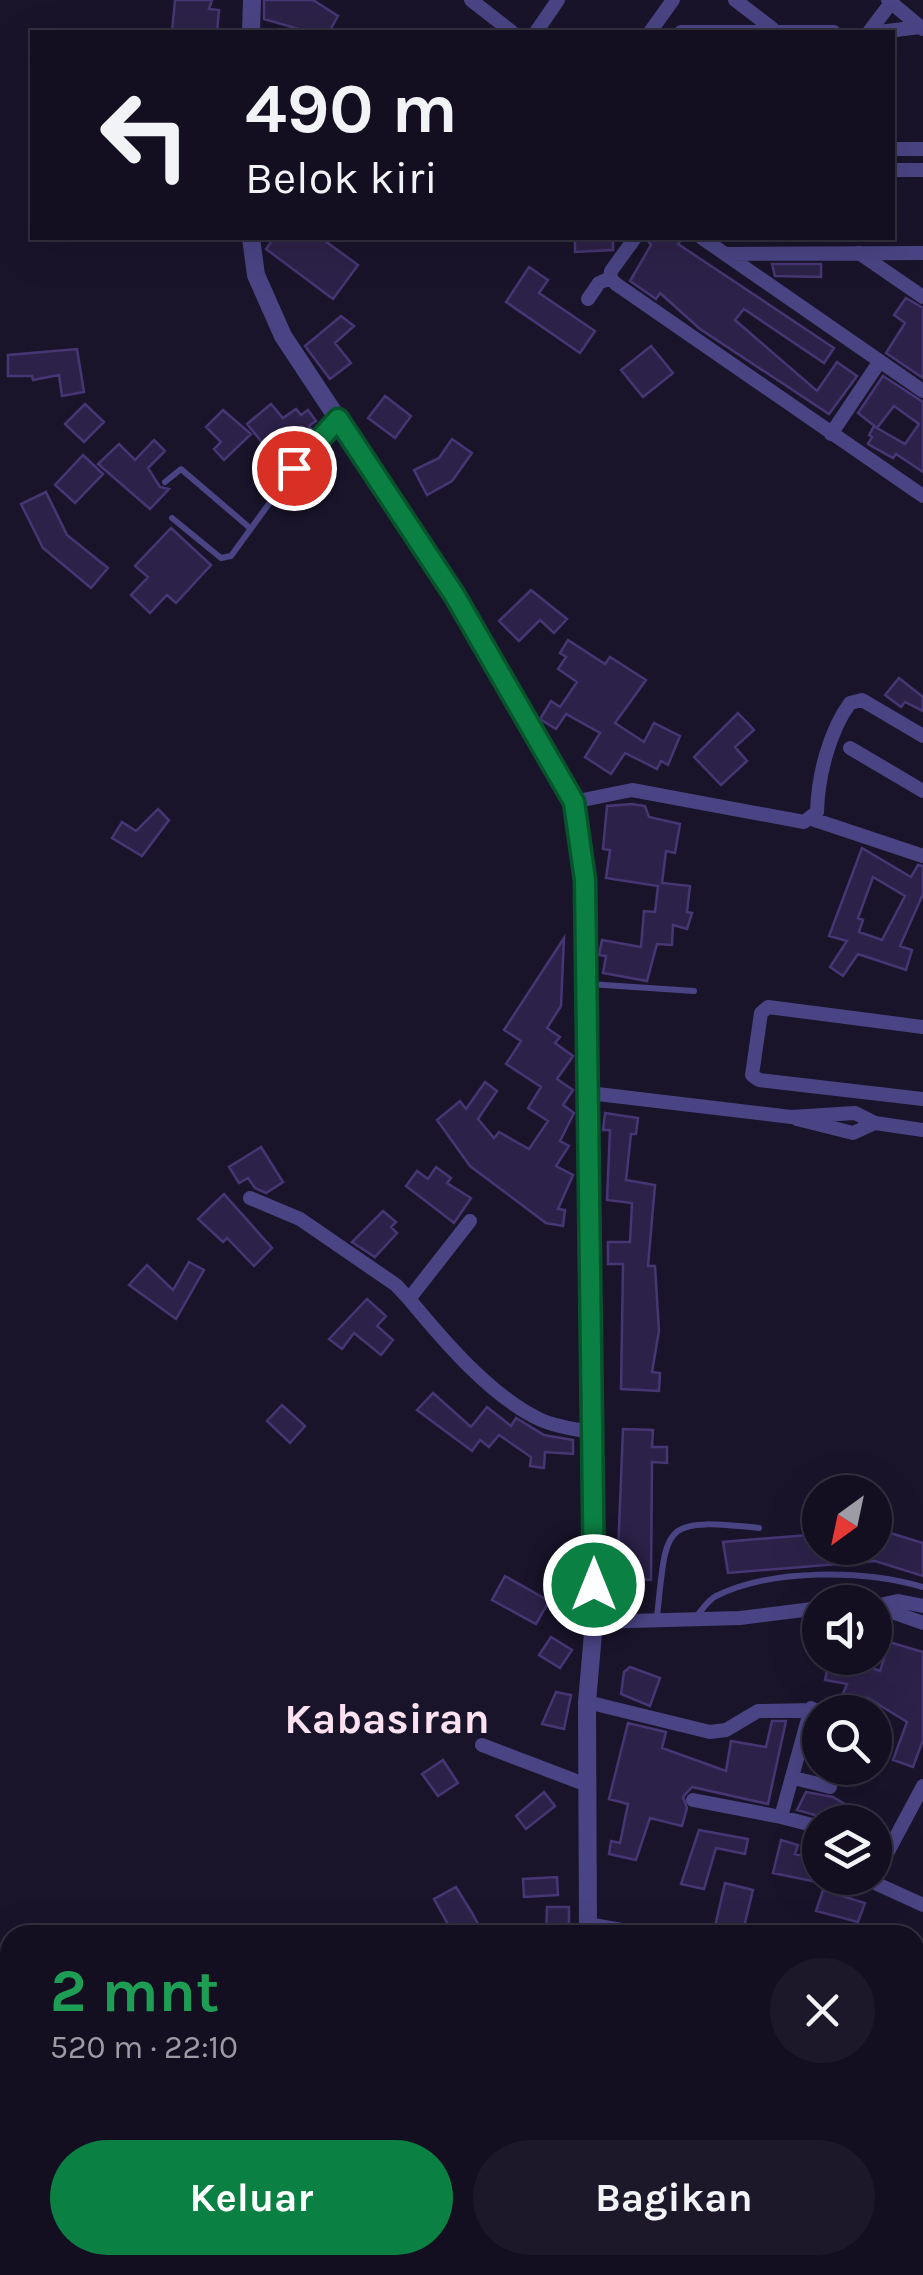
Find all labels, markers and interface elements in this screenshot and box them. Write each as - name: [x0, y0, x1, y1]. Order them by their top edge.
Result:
- text: 490 m: [245, 68, 458, 150]
- icon: left: [80, 70, 210, 200]
- text: Belok kiri: [245, 152, 438, 204]
- pin: [252, 426, 337, 511]
- icon: arrive: [267, 441, 322, 496]
- north arrow: [802, 1475, 892, 1565]
- map controls: [802, 1475, 892, 1895]
- position arrow: [542, 1533, 646, 1637]
- button: sound: [802, 1585, 892, 1675]
- district label: Kabasiran: [284, 1694, 490, 1744]
- button: search: [802, 1695, 892, 1785]
- button: layers: [802, 1805, 892, 1895]
- text: 2 mnt: [50, 1956, 219, 2026]
- button: close: [770, 1958, 875, 2063]
- text: 520 m · 22:10: [50, 2029, 238, 2066]
- button: Keluar: [50, 2140, 453, 2255]
- button: Bagikan: [473, 2140, 875, 2255]

